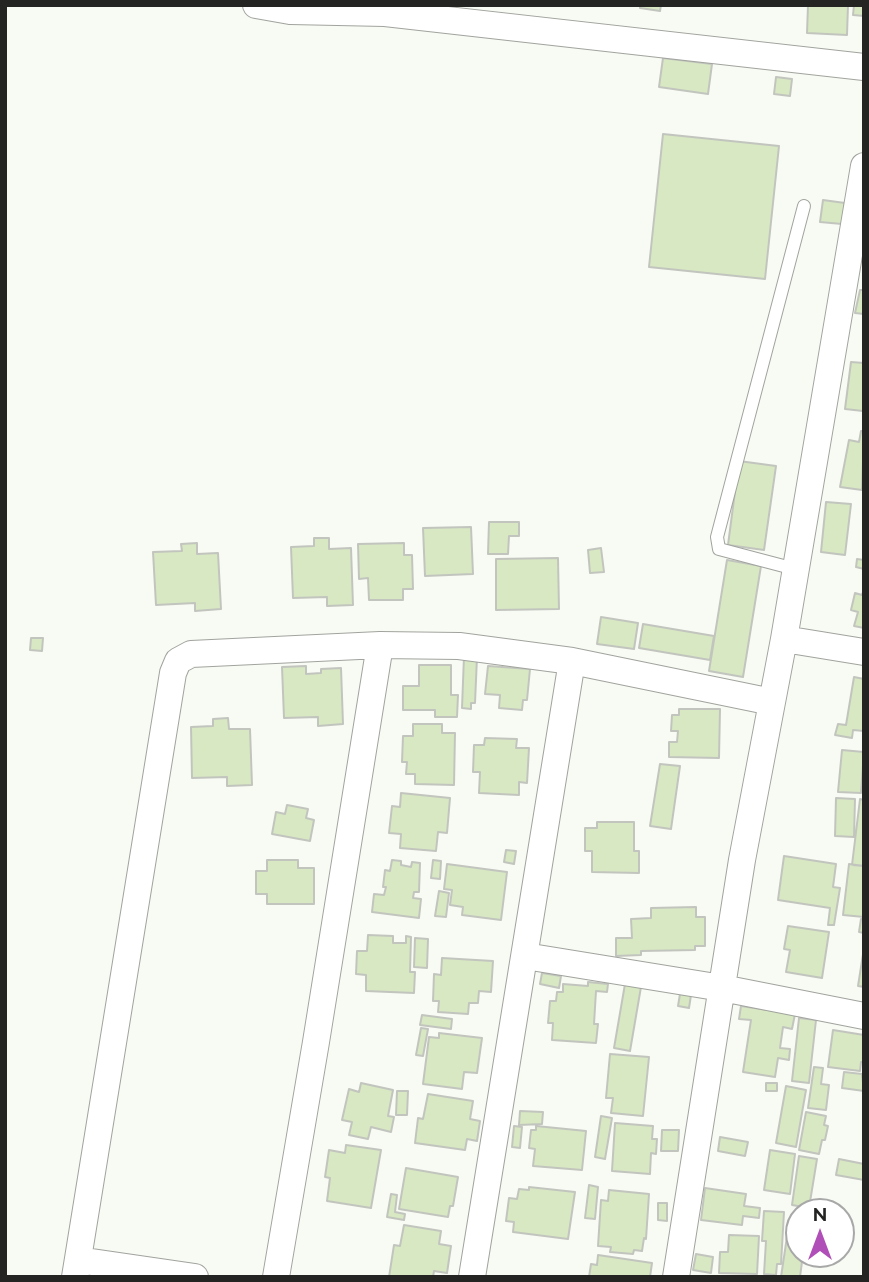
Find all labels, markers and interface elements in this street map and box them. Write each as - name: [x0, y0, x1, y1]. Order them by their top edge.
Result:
- north arrow: [785, 1198, 855, 1268]
- text: N: [813, 1203, 827, 1225]

